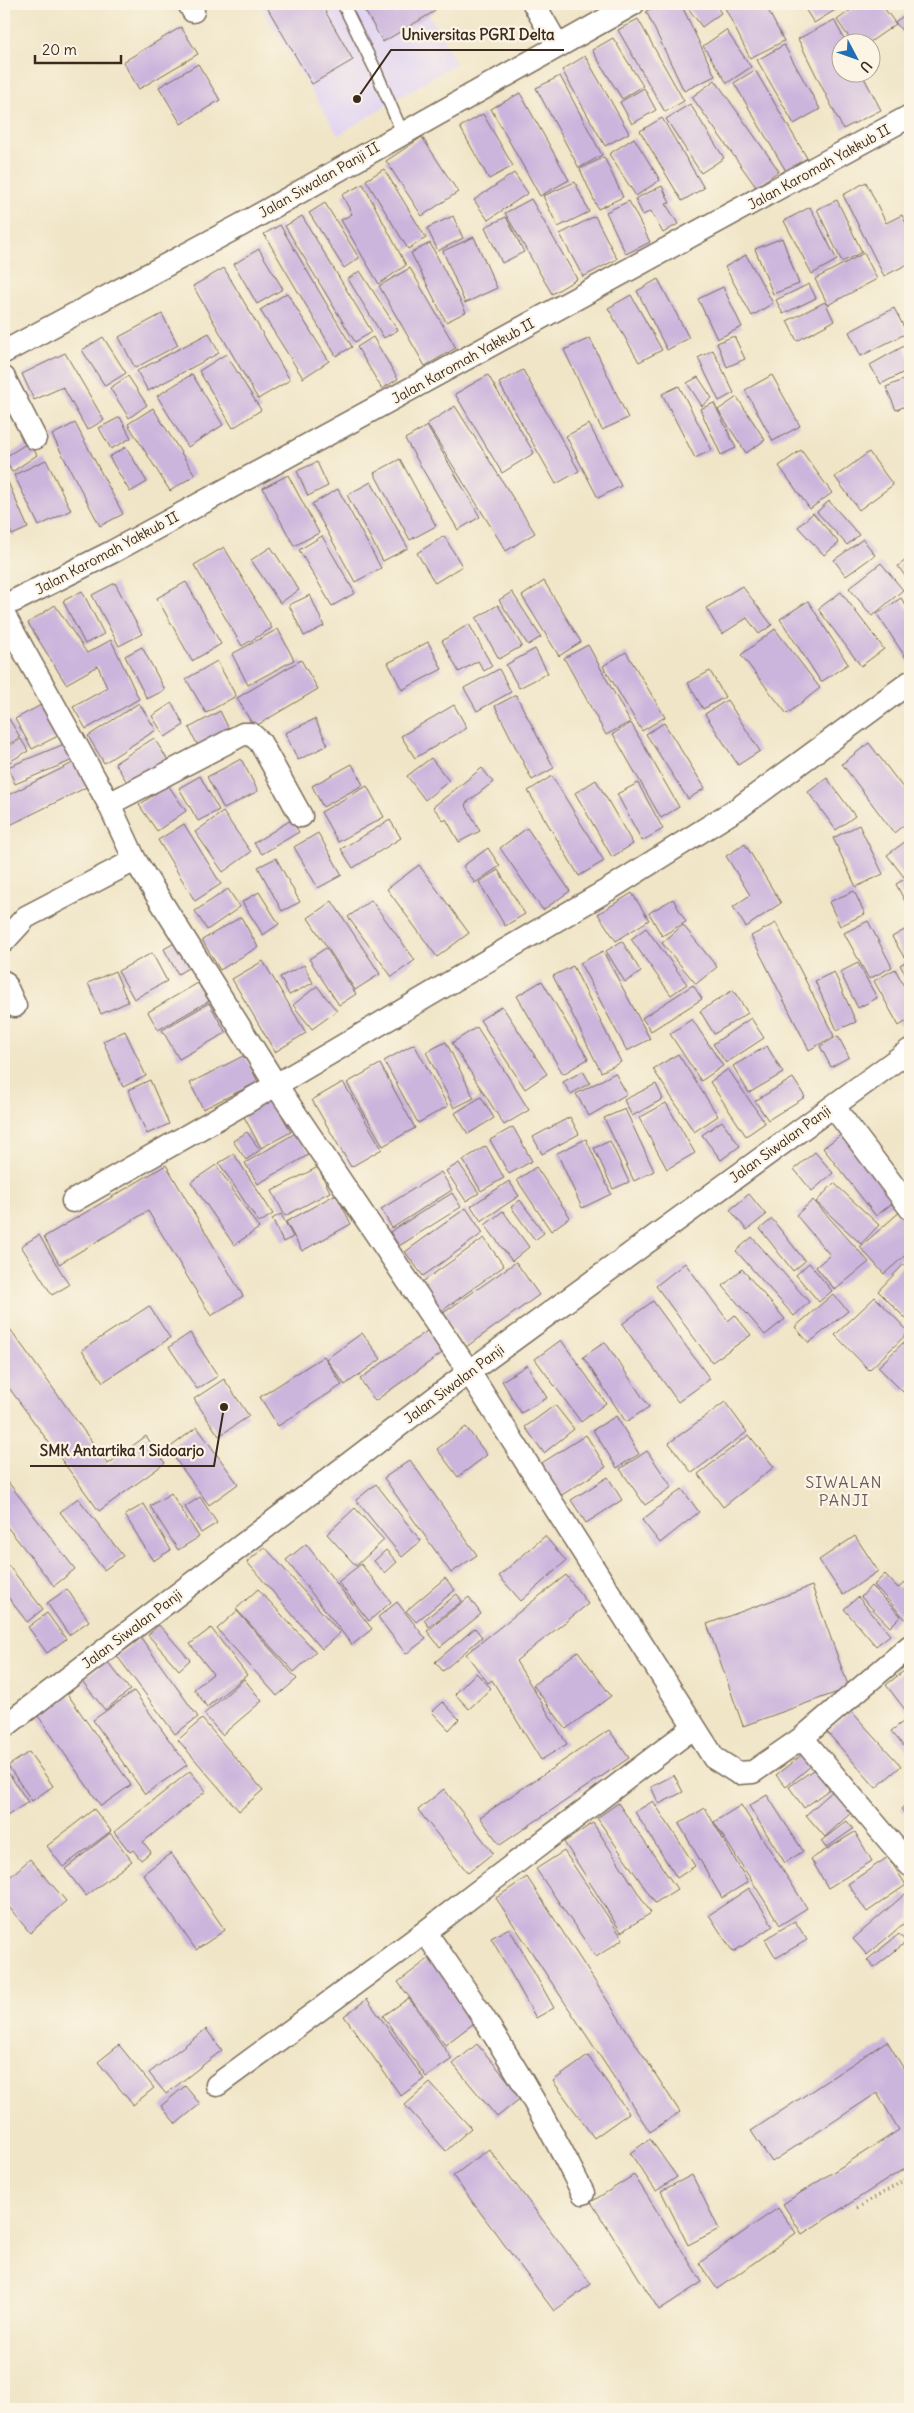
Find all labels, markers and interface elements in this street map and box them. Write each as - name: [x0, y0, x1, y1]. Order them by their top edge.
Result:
- callout: Universitas PGRI Delta: [391, 20, 564, 50]
- text: Universitas PGRI Delta: [401, 25, 555, 44]
- scale bar: [35, 32, 121, 64]
- north arrow: [832, 32, 882, 82]
- text: 20 m: [42, 40, 77, 59]
- text: U: [856, 57, 876, 76]
- street label: Jalan Karomah Yakkub II: [745, 120, 893, 214]
- street label: Jalan Siwalan Panji II: [256, 138, 382, 222]
- street label: Jalan Karomah Yakkub II: [389, 314, 537, 408]
- street label: Jalan Karomah Yakkub II: [32, 508, 182, 598]
- street label: Jalan Siwalan Panji: [726, 1101, 834, 1187]
- street label: Jalan Siwalan Panji: [400, 1341, 508, 1427]
- callout: SMK Antartika 1 Sidoarjo: [30, 1436, 214, 1466]
- text: SMK Antartika 1 Sidoarjo: [40, 1441, 205, 1460]
- district label: SIWALAN PANJI: [805, 1472, 883, 1510]
- street label: Jalan Siwalan Panji: [78, 1586, 186, 1672]

